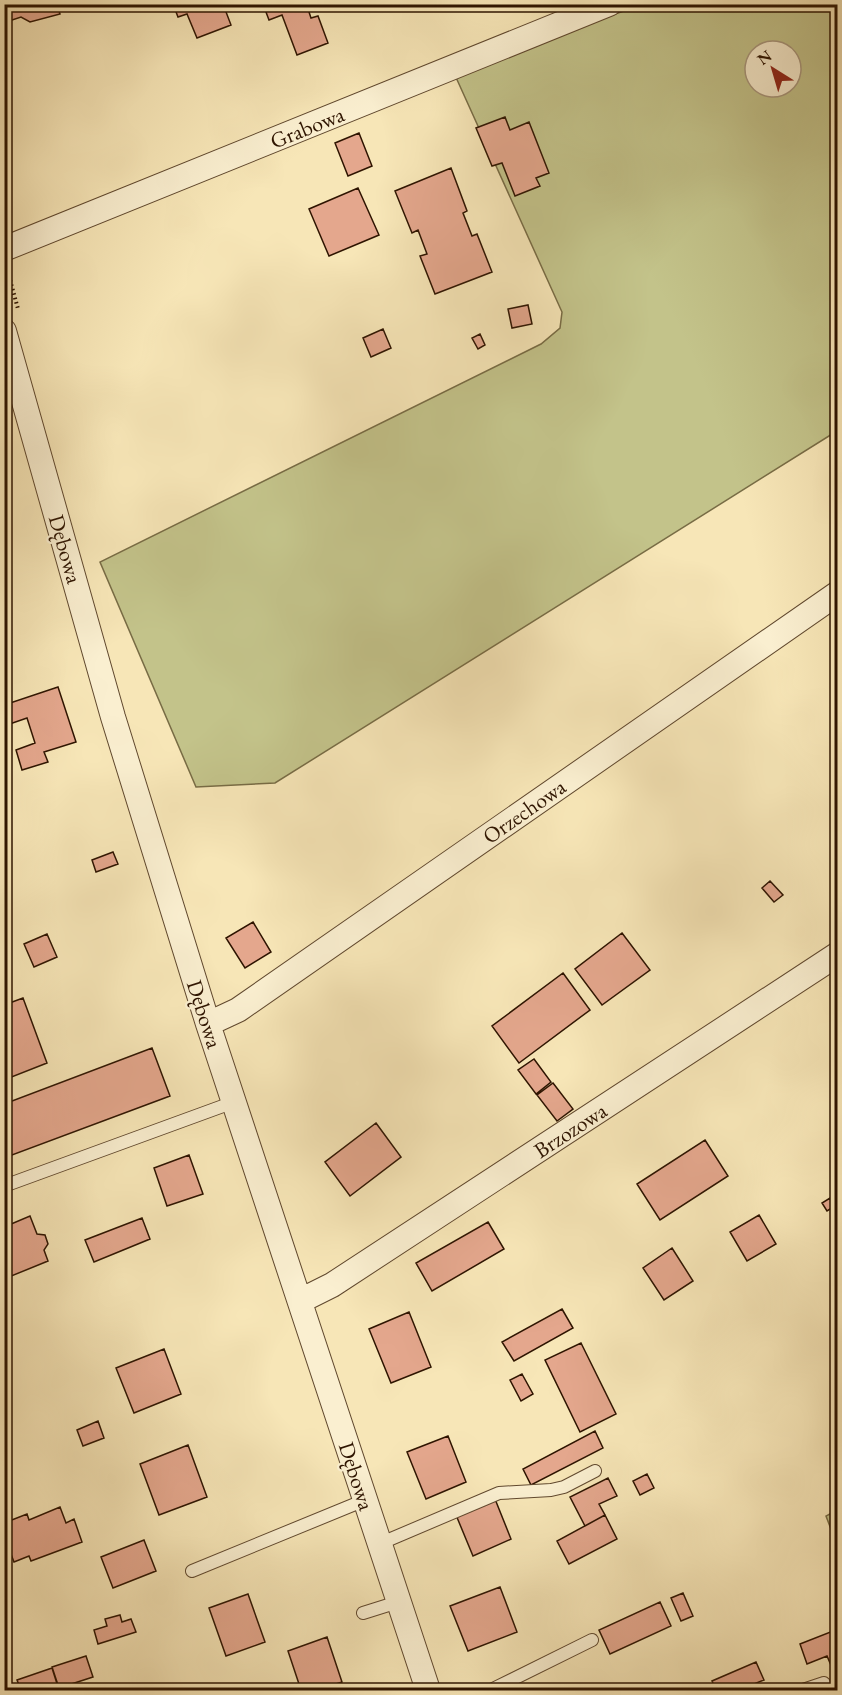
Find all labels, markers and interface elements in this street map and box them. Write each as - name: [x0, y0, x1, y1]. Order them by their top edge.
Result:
- north arrow: [743, 39, 803, 99]
- text: N: [753, 45, 776, 70]
- street label: Grabowa: [266, 99, 349, 155]
- street label: Dębowa: [42, 511, 89, 587]
- street label: Orzechowa: [477, 772, 572, 851]
- street label: Dębowa: [180, 976, 229, 1052]
- street label: Brzozowa: [528, 1096, 613, 1165]
- street label: Dębowa: [332, 1438, 381, 1514]

